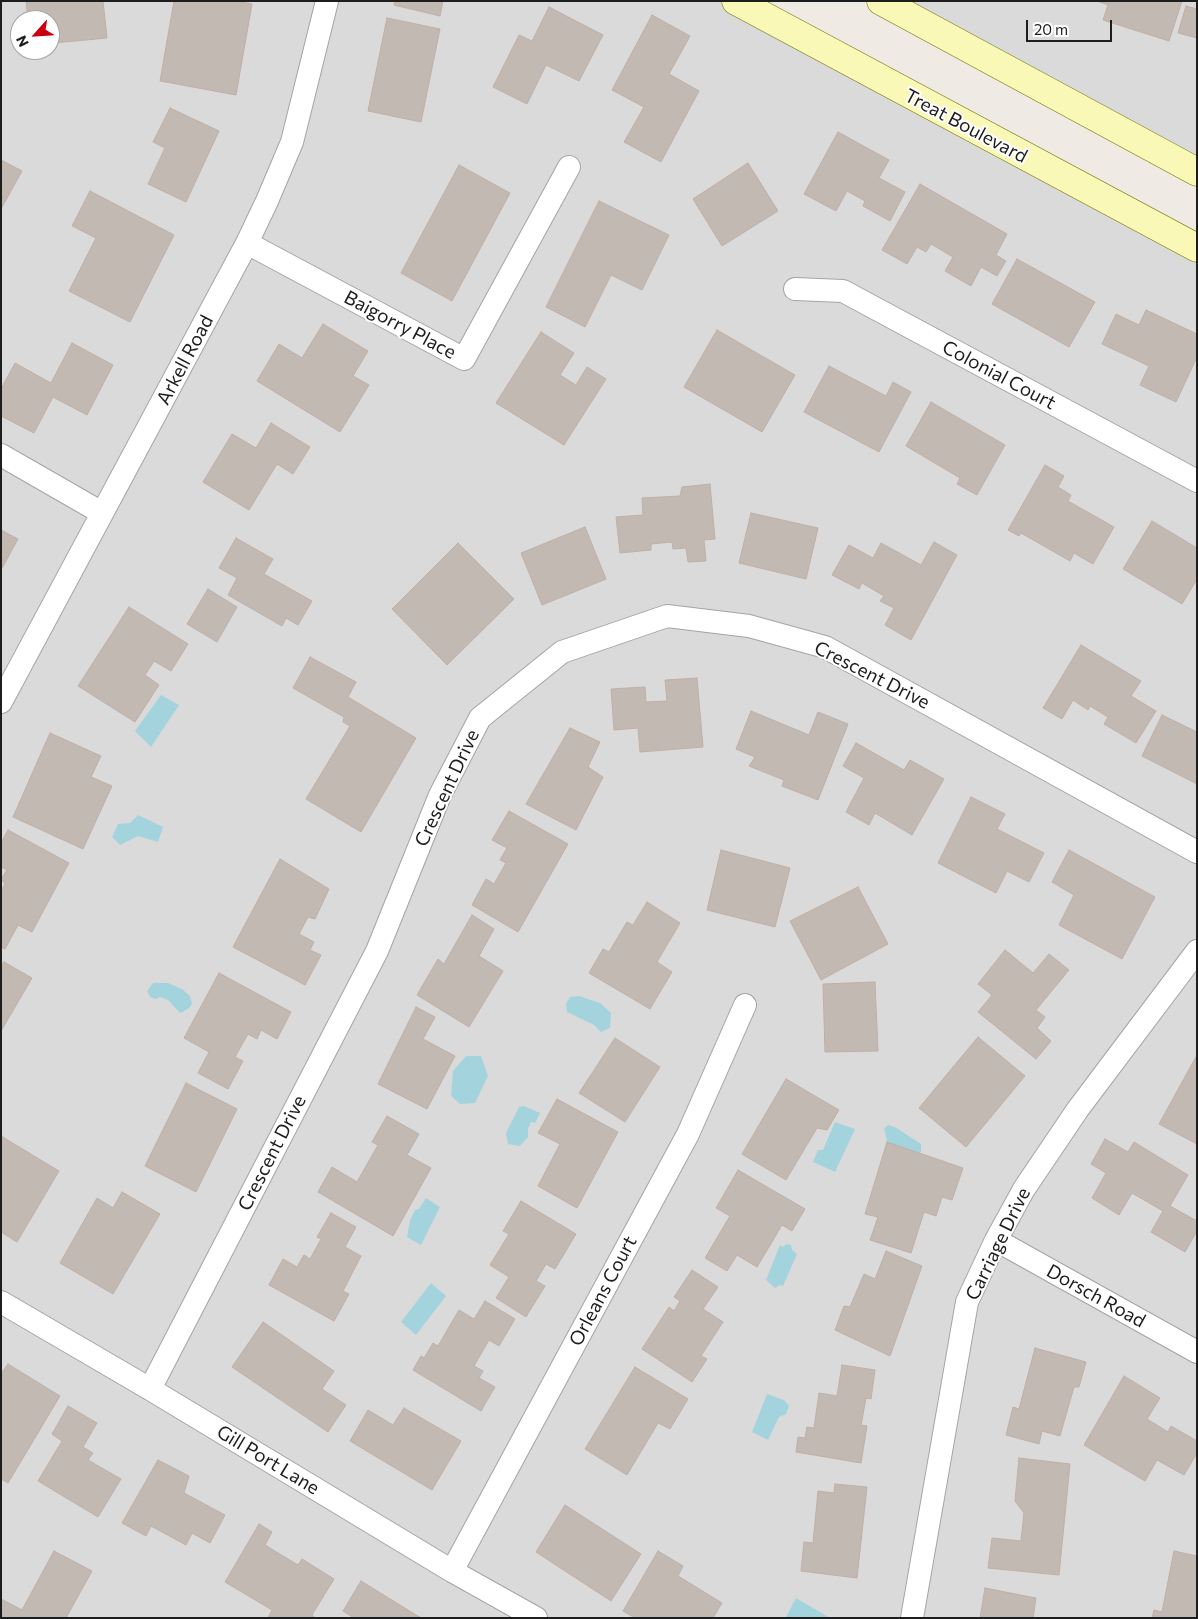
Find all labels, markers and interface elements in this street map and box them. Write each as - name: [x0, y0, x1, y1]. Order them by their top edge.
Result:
- north arrow: [10, 10, 60, 60]
- scale bar: [1028, 10, 1114, 42]
- text: 20 m: [1034, 20, 1068, 38]
- text: N: [12, 33, 32, 50]
- street label: Treat Boulevard: [901, 84, 1031, 168]
- street label: Baigorry Place: [340, 286, 460, 364]
- street label: Arkell Road: [152, 311, 218, 409]
- street label: Colonial Court: [938, 336, 1060, 414]
- street label: Crescent Drive: [810, 636, 934, 714]
- street label: Crescent Drive: [410, 726, 484, 850]
- street label: Crescent Drive: [233, 1091, 311, 1215]
- street label: Carriage Drive: [961, 1184, 1035, 1304]
- street label: Orleans Court: [564, 1232, 642, 1350]
- street label: Dorsch Road: [1043, 1259, 1149, 1333]
- street label: Gill Port Lane: [213, 1420, 323, 1500]

